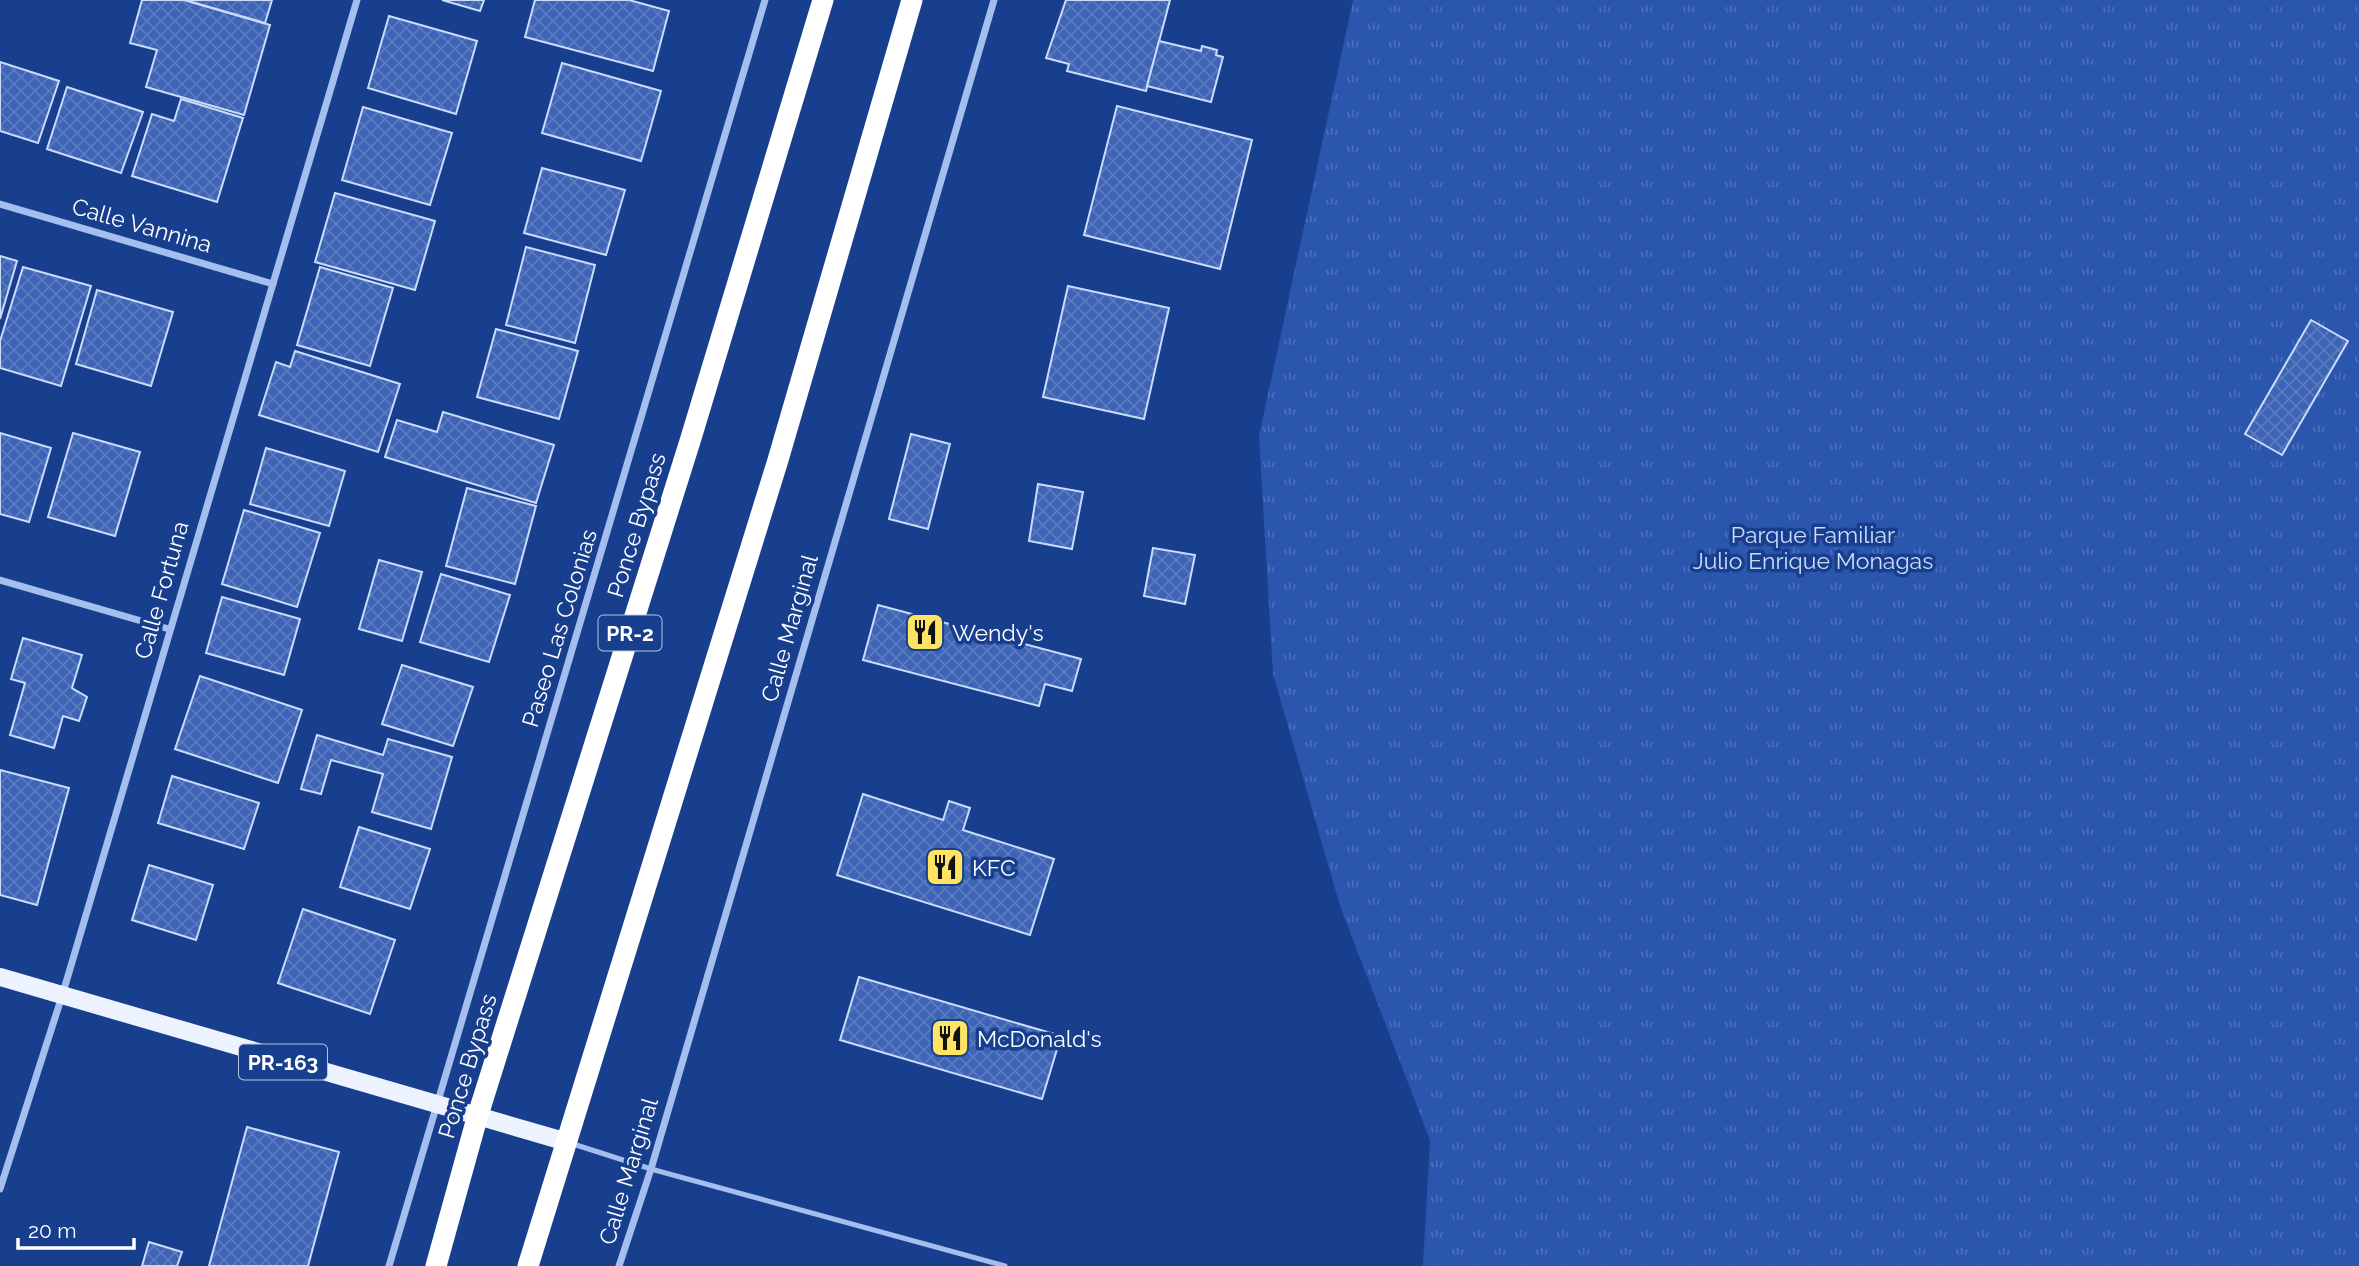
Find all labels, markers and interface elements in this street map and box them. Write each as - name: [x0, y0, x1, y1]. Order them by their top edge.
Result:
- street label: Calle Vannina: [69, 192, 215, 258]
- street label: Ponce Bypass: [601, 450, 671, 600]
- street label: Calle Fortuna: [128, 518, 194, 662]
- park label: Parque Familiar Julio Enrique Monagas: [1693, 521, 1933, 574]
- street label: Paseo Las Colonias: [516, 526, 602, 730]
- street label: Calle Marginal: [755, 551, 823, 705]
- restaurant icon: Wendy's: [904, 611, 946, 653]
- road number: PR-2: [598, 616, 662, 650]
- place label: Wendy's: [952, 619, 1044, 646]
- restaurant icon: KFC: [924, 846, 966, 888]
- place label: KFC: [972, 854, 1016, 881]
- street label: Ponce Bypass: [432, 991, 502, 1141]
- restaurant icon: McDonald's: [929, 1017, 971, 1059]
- place label: McDonald's: [977, 1025, 1102, 1052]
- road number: PR-163: [239, 1044, 327, 1080]
- street label: Calle Marginal: [593, 1094, 663, 1248]
- scale bar: [18, 1206, 133, 1250]
- text: 20 m: [28, 1218, 76, 1243]

